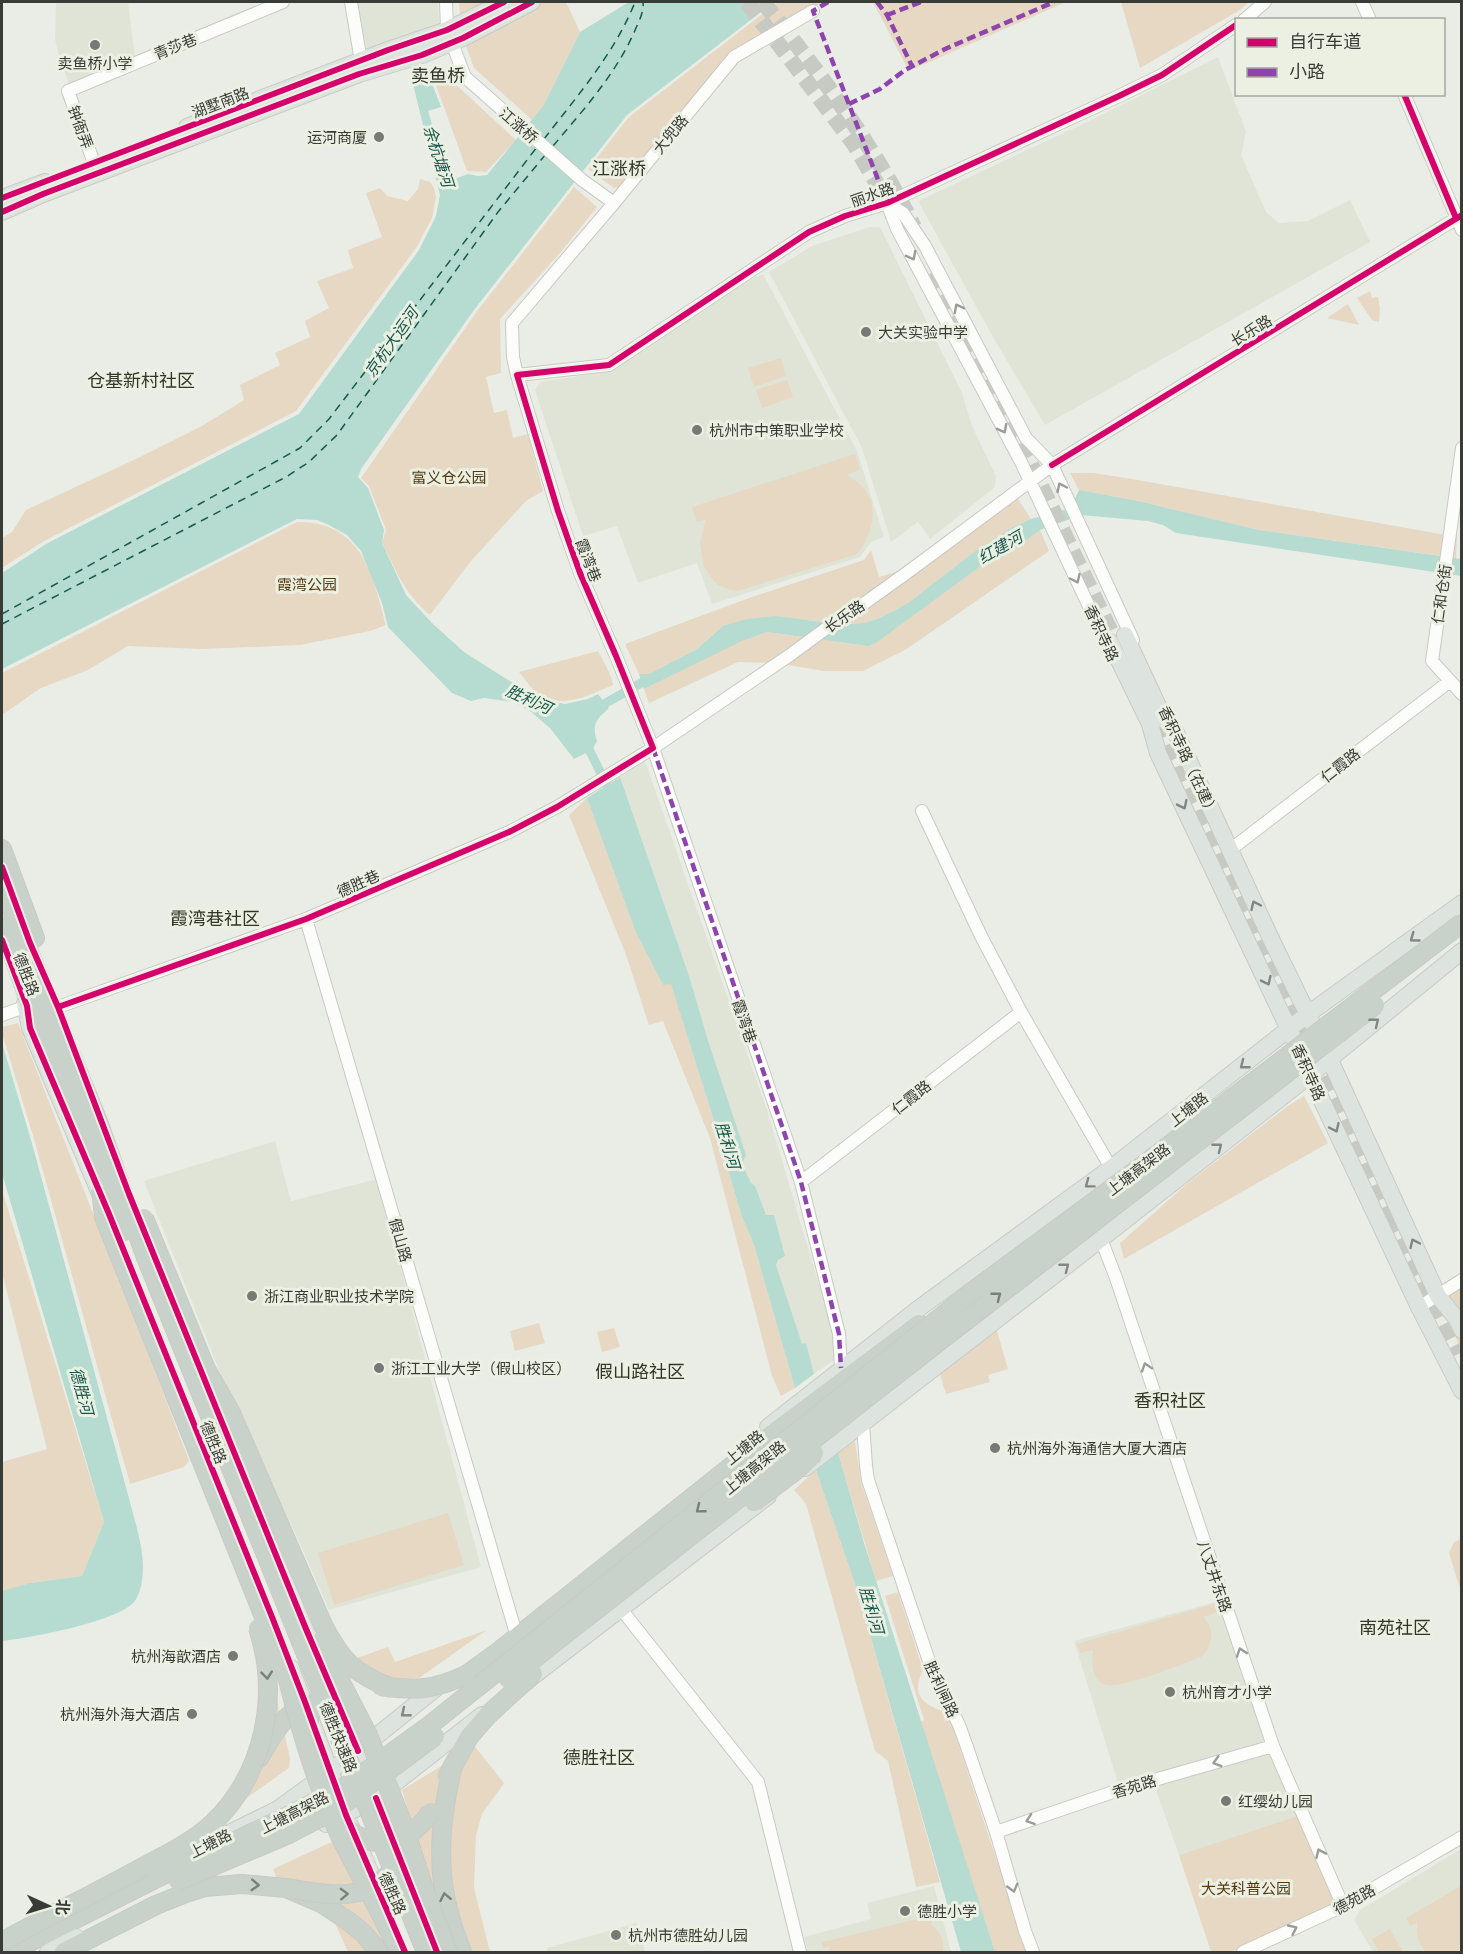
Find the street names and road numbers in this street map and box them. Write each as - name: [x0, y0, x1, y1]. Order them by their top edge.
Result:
- street label: 青莎巷: [151, 29, 199, 63]
- street label: 湖墅南路: [189, 83, 251, 121]
- street label: 钟衙弄: [65, 103, 97, 151]
- street label: 江涨桥: [496, 103, 542, 147]
- street label: 大兜路: [649, 111, 691, 157]
- street label: 丽水路: [848, 178, 896, 210]
- street label: 长乐路: [1227, 311, 1275, 349]
- street label: 霞湾巷: [573, 536, 605, 584]
- street label: 仁和仓街: [1428, 563, 1454, 625]
- street label: 长乐路: [820, 596, 868, 636]
- street label: 香积寺路: [1081, 602, 1123, 664]
- street label: 香积寺路（在建）: [1155, 703, 1223, 819]
- street label: 仁霞路: [1317, 744, 1363, 786]
- street label: 德胜巷: [334, 866, 382, 900]
- street label: 德胜路: [11, 950, 43, 998]
- street label: 霞湾巷: [729, 997, 761, 1045]
- street label: 香积寺路: [1289, 1041, 1329, 1103]
- street label: 仁霞路: [888, 1076, 934, 1118]
- street label: 上塘路: [1165, 1088, 1211, 1130]
- street label: 上塘高架路: [1103, 1139, 1173, 1199]
- street label: 假山路: [386, 1216, 416, 1264]
- street label: 德胜路: [197, 1418, 231, 1466]
- street label: 上塘路: [721, 1426, 767, 1468]
- street label: 上塘高架路: [719, 1436, 789, 1498]
- street label: 八丈井东路: [1194, 1538, 1236, 1614]
- street label: 胜利闸路: [921, 1658, 963, 1720]
- street label: 德胜快速路: [317, 1699, 361, 1775]
- street label: 香苑路: [1110, 1771, 1158, 1801]
- street label: 上塘高架路: [256, 1787, 332, 1837]
- street label: 上塘路: [186, 1825, 234, 1861]
- street label: 德胜路: [376, 1869, 410, 1917]
- street label: 德苑路: [1330, 1880, 1378, 1918]

